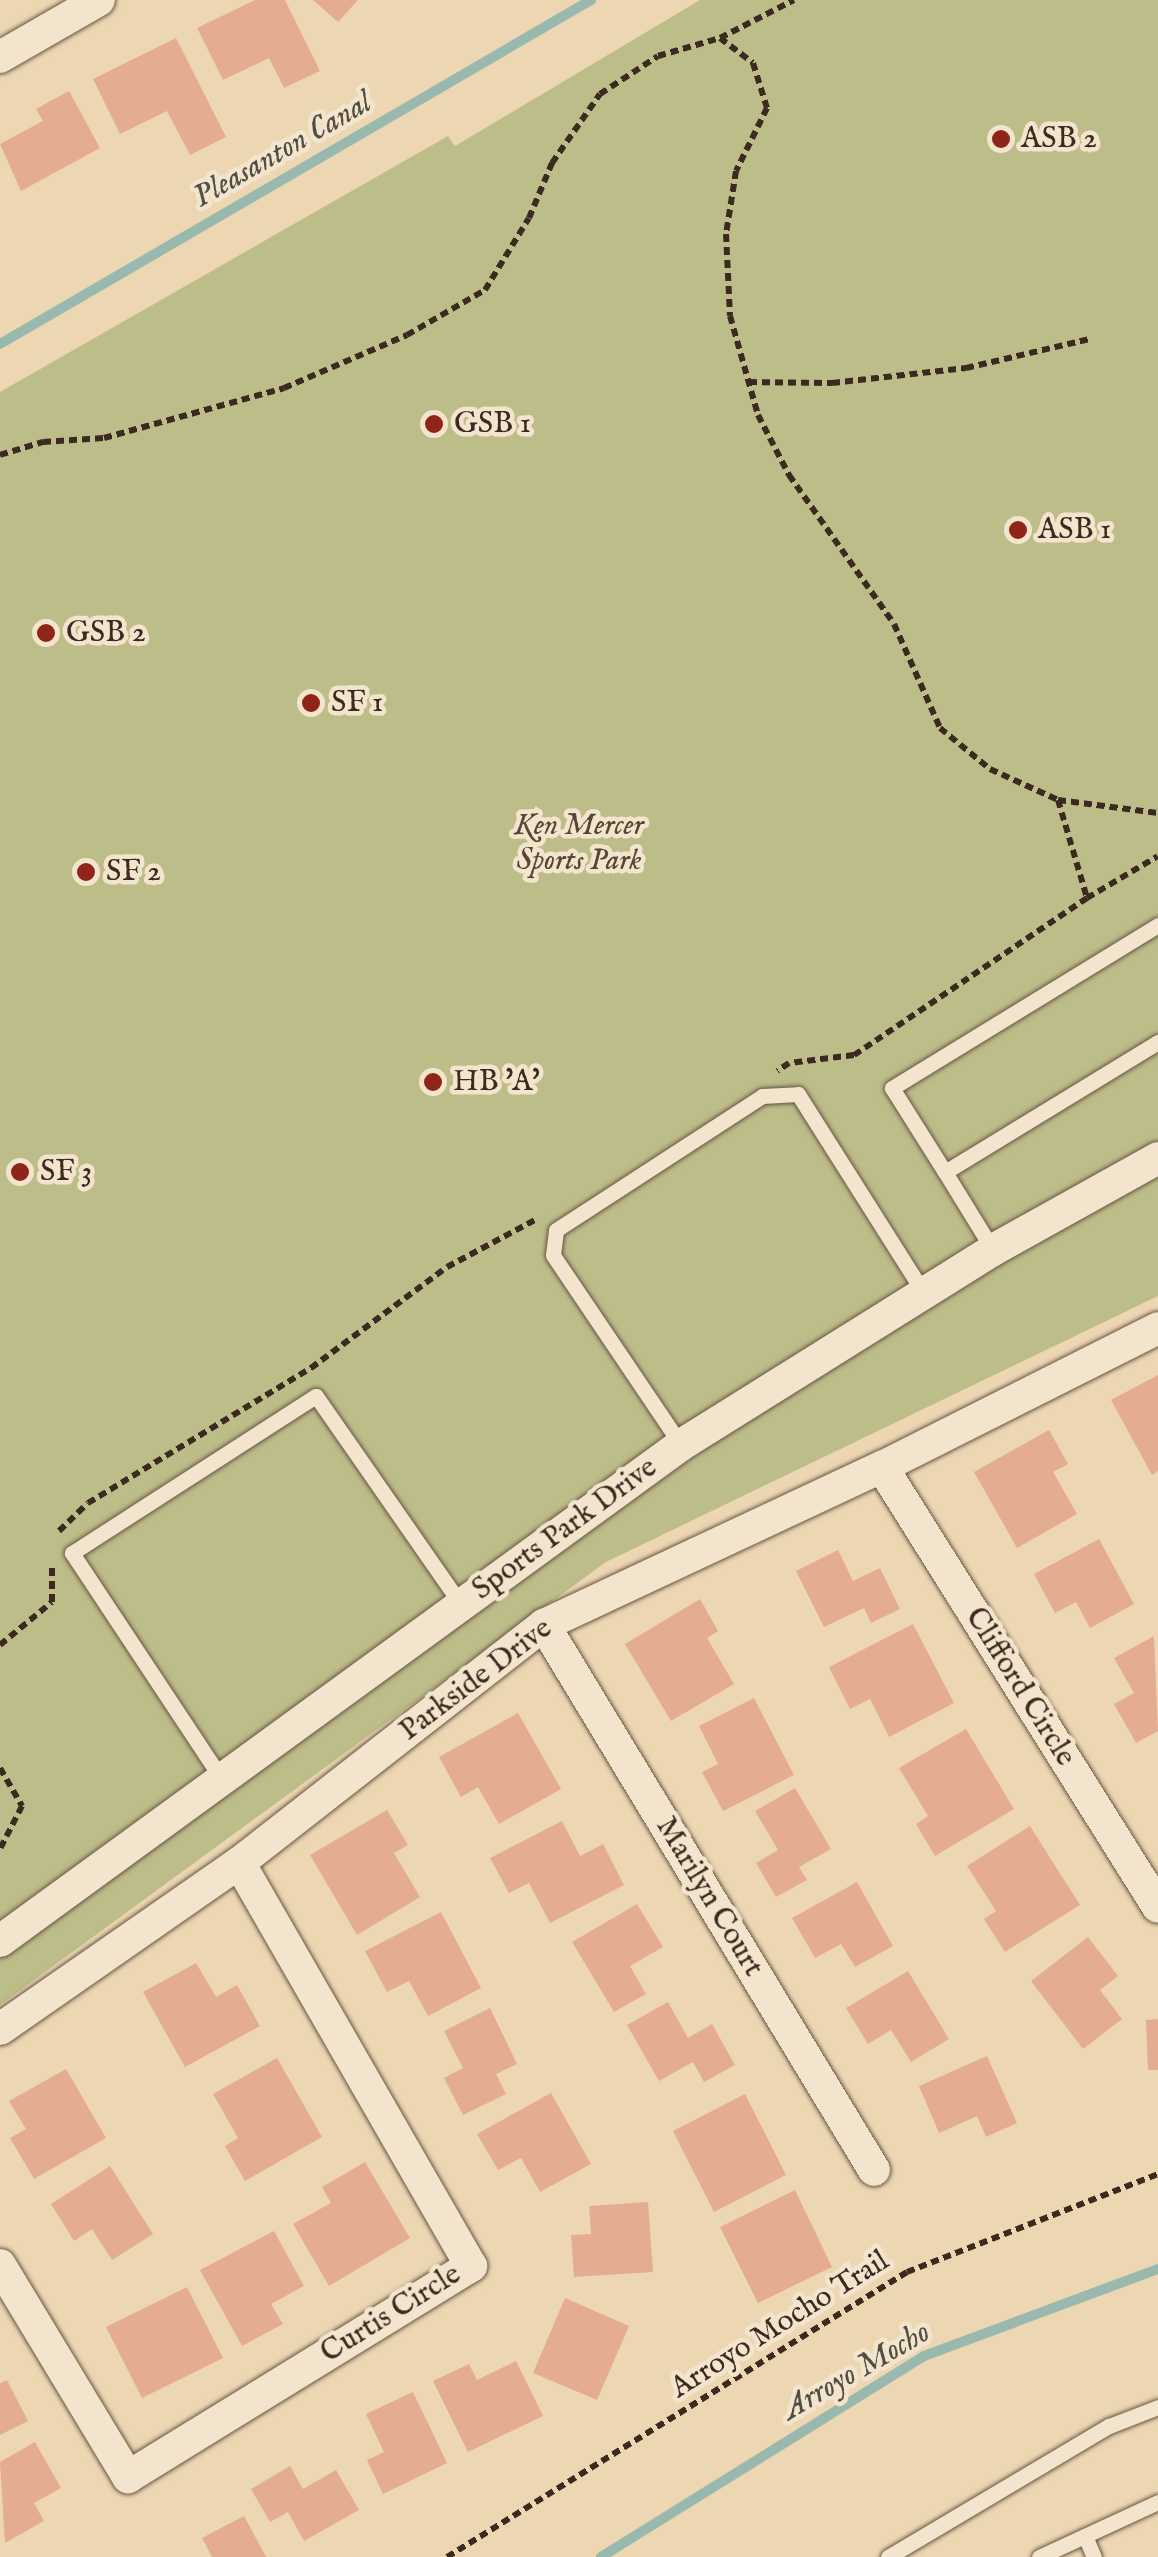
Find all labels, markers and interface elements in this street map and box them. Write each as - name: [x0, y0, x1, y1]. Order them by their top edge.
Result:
- water label: Pleasanton Canal: [187, 84, 379, 218]
- place label: ASB 2: [1021, 121, 1097, 157]
- marker: ASB 2: [990, 128, 1012, 150]
- place label: GSB 1: [454, 406, 531, 442]
- marker: GSB 1: [423, 413, 445, 435]
- place label: ASB 1: [1038, 512, 1111, 548]
- marker: ASB 1: [1007, 519, 1029, 541]
- place label: GSB 2: [66, 615, 146, 651]
- marker: GSB 2: [35, 622, 57, 644]
- place label: SF 1: [331, 685, 383, 721]
- marker: SF 1: [300, 692, 322, 714]
- park label: Ken Mercer Sports Park: [514, 808, 644, 878]
- place label: SF 2: [106, 854, 161, 890]
- marker: SF 2: [75, 861, 97, 883]
- place label: HB 'A': [453, 1064, 540, 1100]
- marker: HB 'A': [422, 1071, 444, 1093]
- place label: SF 3: [40, 1154, 92, 1190]
- marker: SF 3: [9, 1161, 31, 1183]
- street label: Sports Park Drive: [466, 1450, 664, 1608]
- street label: Clifford Circle: [957, 1601, 1083, 1773]
- street label: Parkside Drive: [393, 1611, 559, 1749]
- street label: Marilyn Court: [647, 1811, 771, 1983]
- street label: Arroyo Mocho Trail: [664, 2243, 896, 2407]
- street label: Curtis Circle: [314, 2257, 468, 2371]
- water label: Arroyo Mocho: [776, 2314, 938, 2430]

